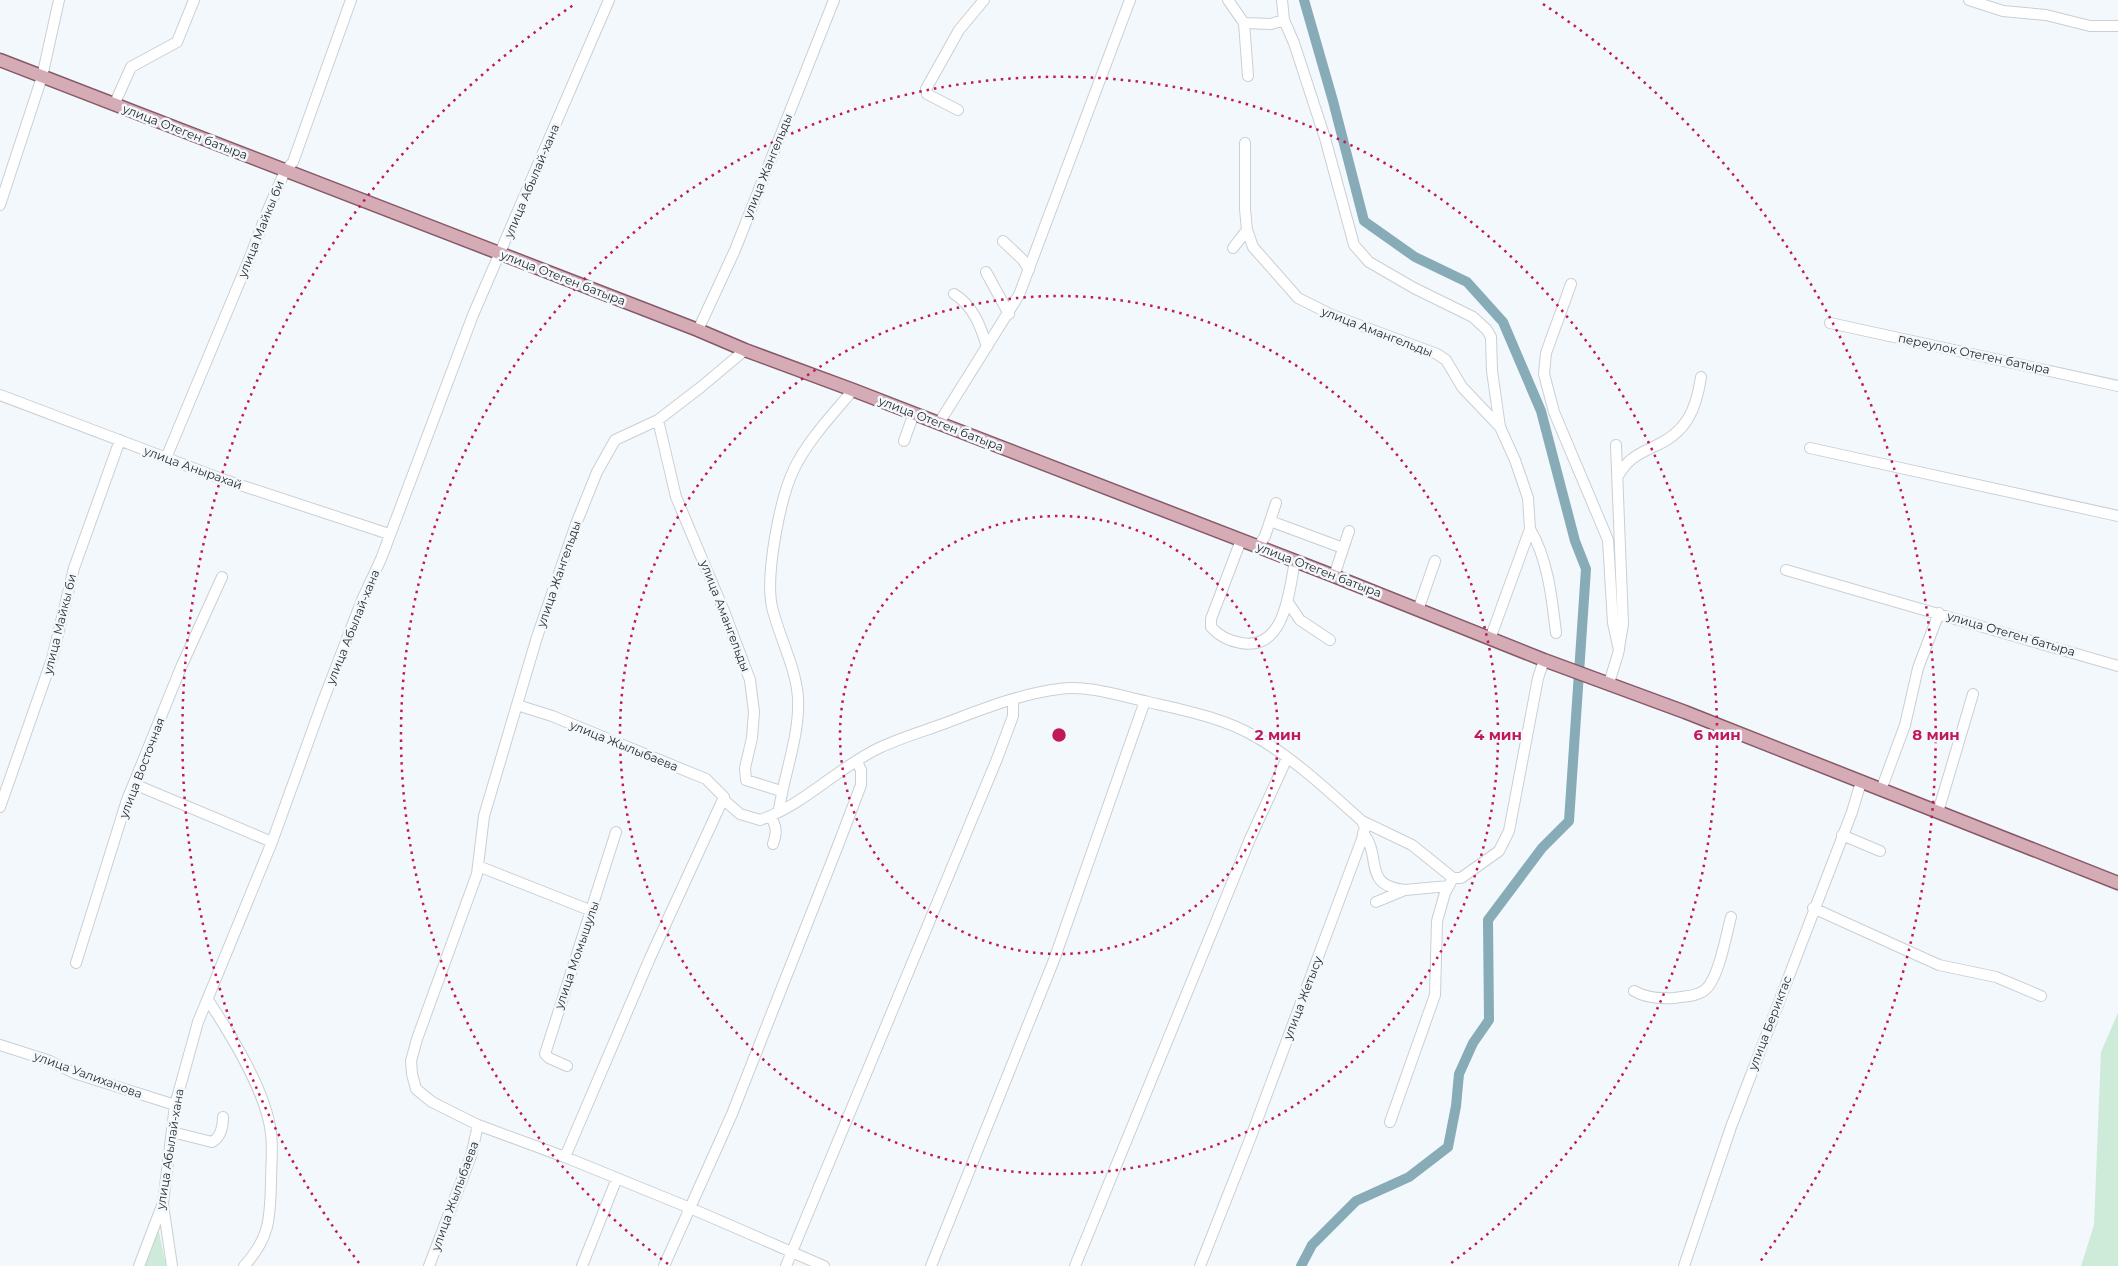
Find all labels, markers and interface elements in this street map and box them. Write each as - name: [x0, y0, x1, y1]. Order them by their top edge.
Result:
- street label: улица Отеген батыра: [120, 100, 250, 162]
- street label: улица Жангельды: [739, 111, 795, 221]
- street label: улица Абылай-хана: [500, 122, 562, 241]
- street label: улица Майкы би: [234, 178, 287, 280]
- street label: улица Отеген батыра: [498, 246, 628, 308]
- street label: улица Амангельды: [1318, 303, 1435, 360]
- street label: переулок Отеген батыра: [1897, 330, 2051, 377]
- street label: улица Отеген батыра: [876, 392, 1006, 454]
- street label: улица Анырахай: [141, 442, 244, 492]
- street label: улица Жангельды: [533, 519, 584, 630]
- street label: улица Отеген батыра: [1254, 538, 1384, 600]
- street label: улица Амангельды: [697, 557, 754, 674]
- street label: улица Абылай-хана: [322, 567, 382, 687]
- street label: улица Майкы би: [40, 572, 79, 677]
- street label: улица Отеген батыра: [1944, 608, 2077, 659]
- street label: улица Восточная: [115, 715, 168, 821]
- street label: улица Жылыбаева: [567, 717, 681, 774]
- text: 2 мин: [1255, 725, 1301, 744]
- text: 4 мин: [1474, 725, 1522, 744]
- text: 6 мин: [1693, 725, 1741, 744]
- text: 8 мин: [1912, 725, 1960, 744]
- centre of rings: [1050, 726, 1068, 744]
- street label: улица Момышулы: [551, 899, 602, 1012]
- street label: улица Жетысу: [1279, 954, 1325, 1043]
- street label: улица Бериктас: [1744, 973, 1794, 1073]
- street label: улица Уалиханова: [31, 1048, 144, 1101]
- street label: улица Абылай-хана: [152, 1087, 186, 1211]
- street label: улица Жылыбаева: [427, 1139, 481, 1254]

